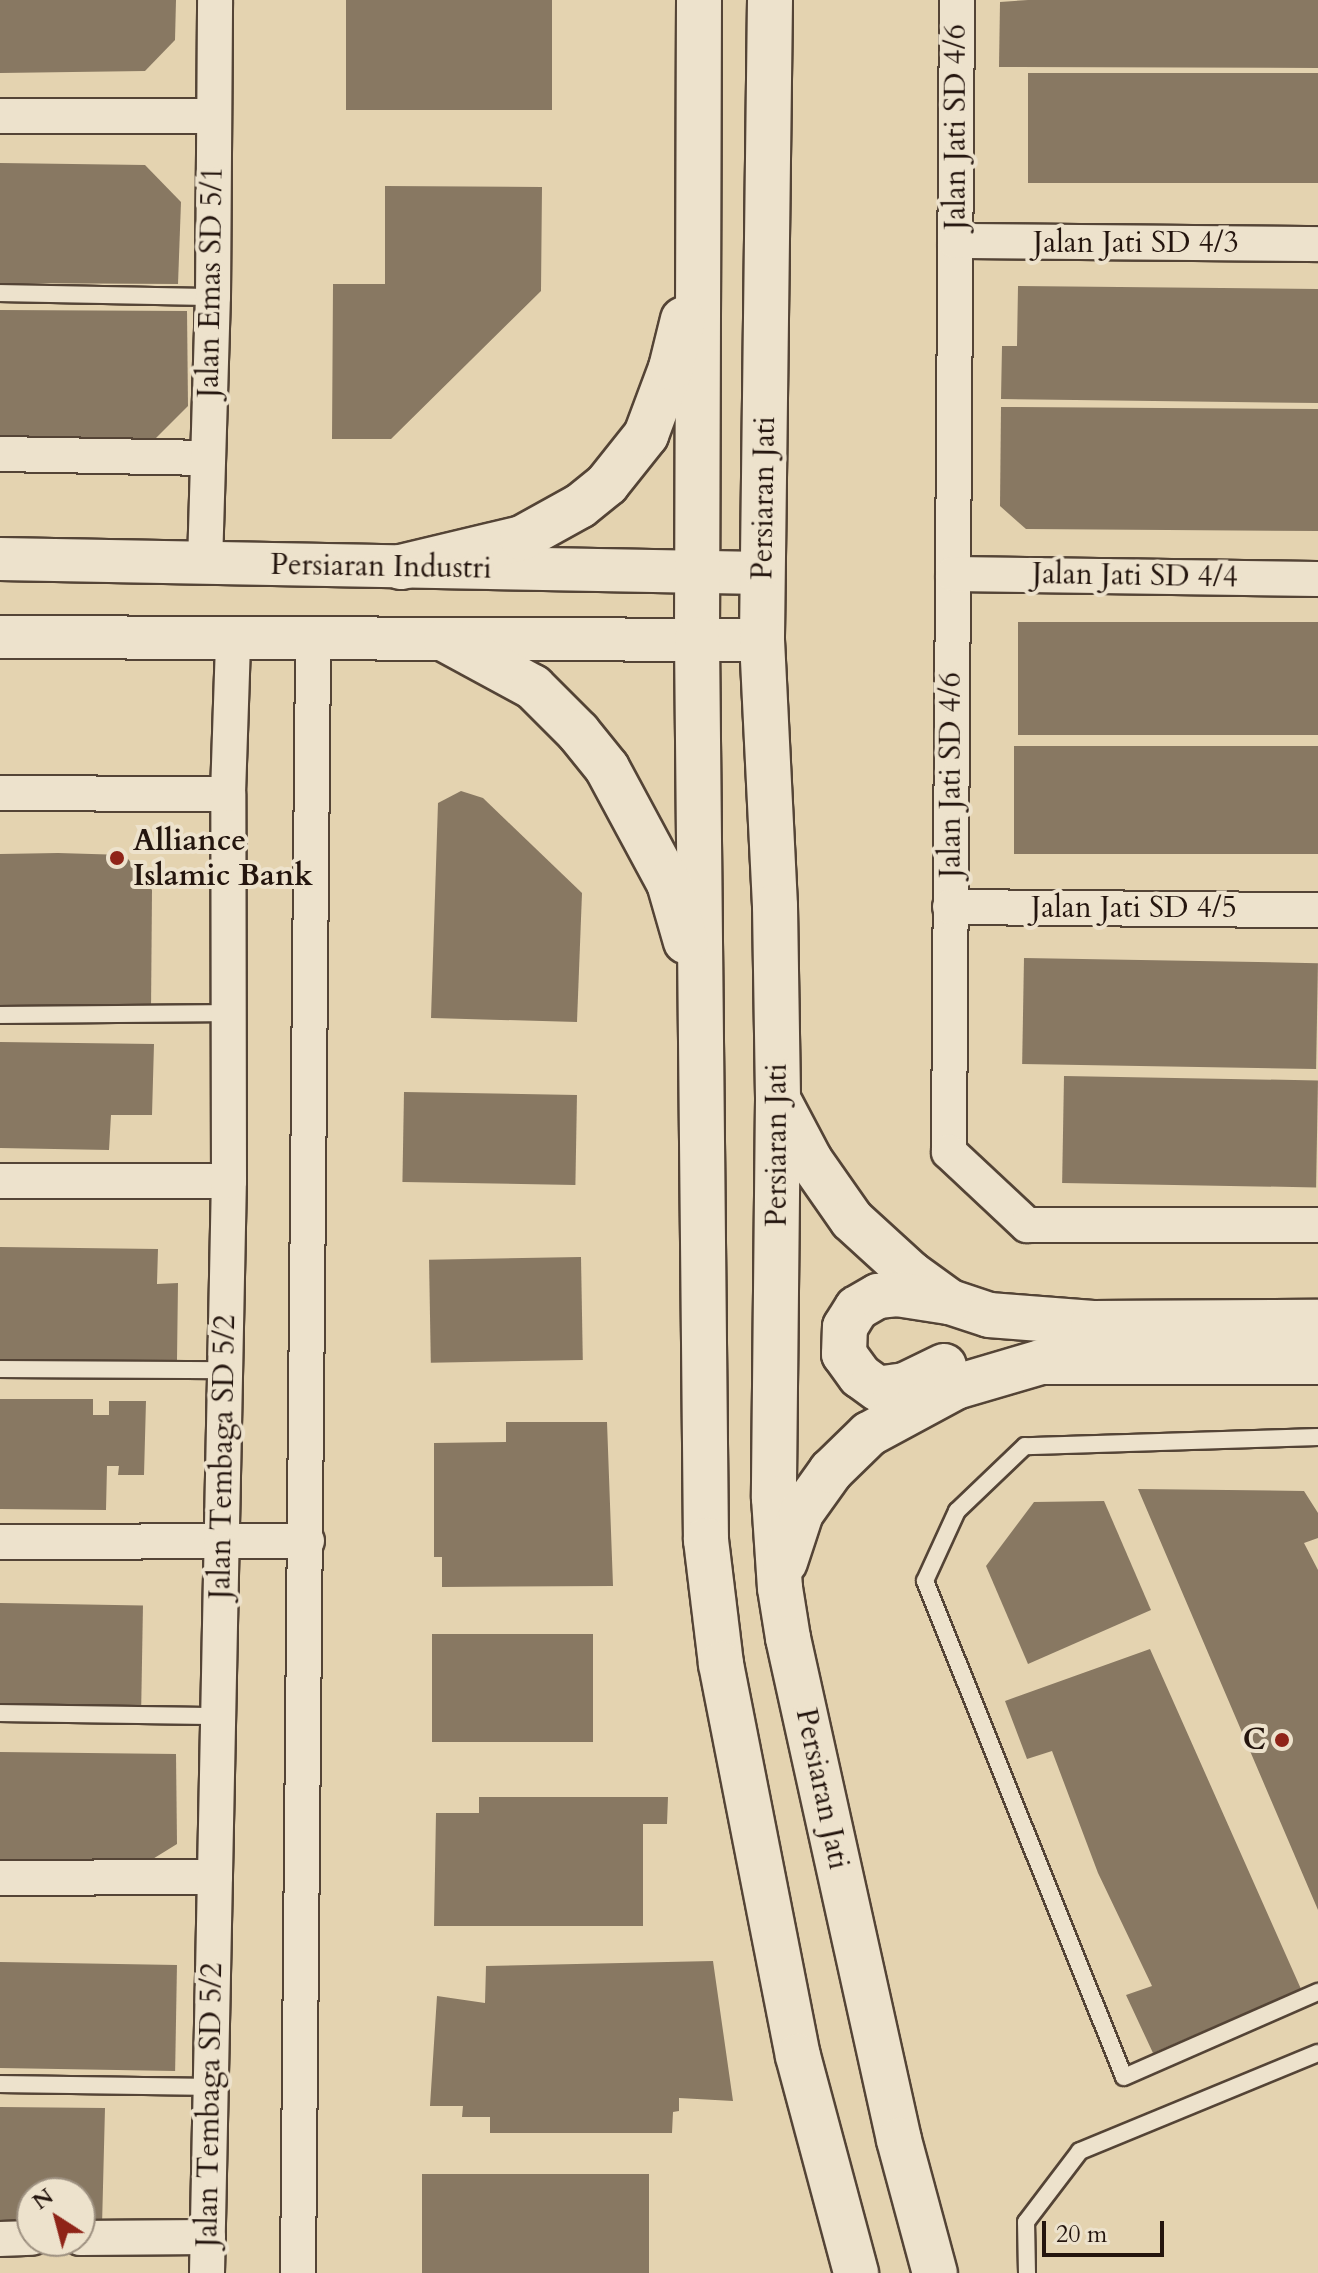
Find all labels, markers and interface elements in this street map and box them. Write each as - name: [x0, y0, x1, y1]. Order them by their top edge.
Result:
- street label: Jalan Jati SD 4/6: [938, 24, 974, 230]
- street label: Jalan Emas SD 5/1: [191, 166, 231, 398]
- street label: Jalan Jati SD 4/3: [1033, 225, 1239, 261]
- street label: Persiaran Jati: [745, 416, 783, 580]
- street label: Persiaran Industri: [270, 547, 492, 587]
- street label: Jalan Jati SD 4/4: [1032, 556, 1238, 596]
- street label: Jalan Jati SD 4/6: [933, 672, 969, 878]
- place label: Alliance Islamic Bank: [133, 823, 313, 894]
- marker: Alliance Islamic Bank: [108, 849, 126, 867]
- street label: Jalan Jati SD 4/5: [1031, 890, 1237, 926]
- street label: Persiaran Jati: [759, 1063, 795, 1227]
- street label: Jalan Tembaga SD 5/2: [203, 1314, 243, 1600]
- street label: Persiaran Jati: [787, 1705, 857, 1873]
- place label: C: [1243, 1722, 1266, 1758]
- marker: C: [1273, 1731, 1291, 1749]
- street label: Jalan Tembaga SD 5/2: [190, 1962, 230, 2248]
- north arrow: [16, 2177, 96, 2257]
- text: N: [27, 2181, 60, 2217]
- scale bar: [1046, 2205, 1168, 2255]
- text: 20 m: [1056, 2218, 1107, 2251]

